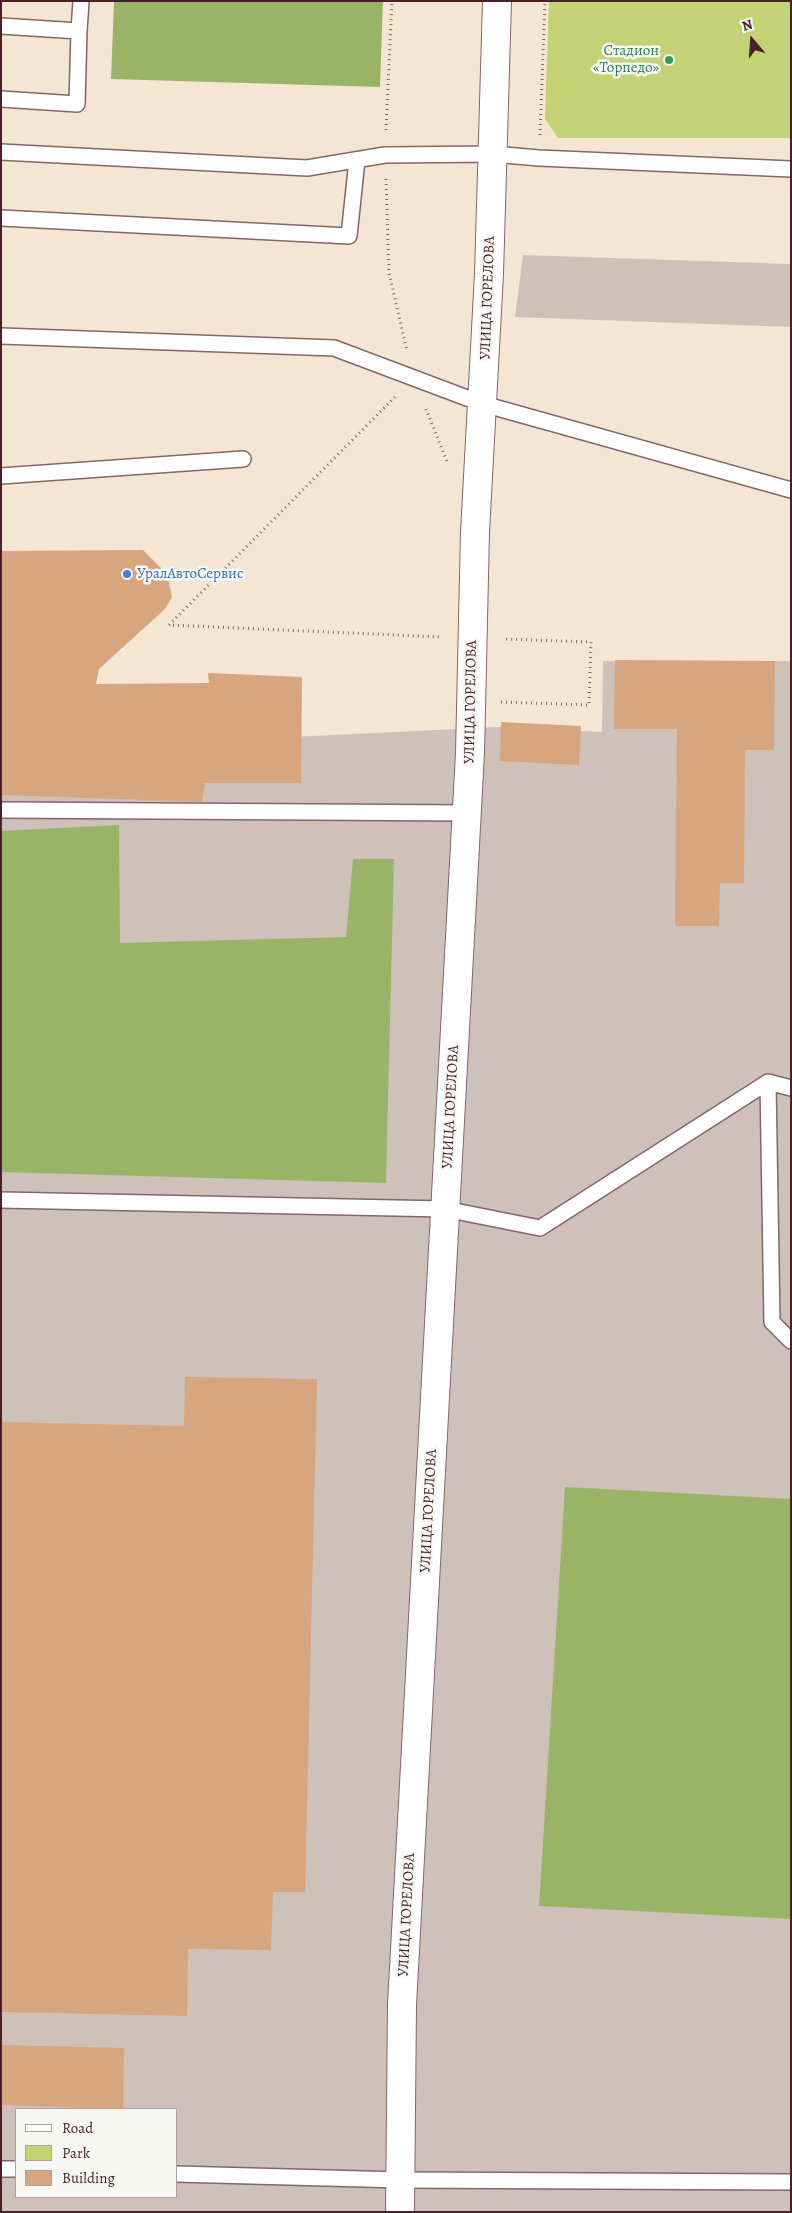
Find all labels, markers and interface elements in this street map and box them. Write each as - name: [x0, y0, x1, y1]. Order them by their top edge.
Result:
- north arrow: [727, 15, 777, 65]
- text: N: [739, 15, 755, 36]
- place label: Стадион «Торпедо»: [593, 42, 659, 77]
- marker: Стадион «Торпедо»: [663, 54, 675, 66]
- street label: УЛИЦА ГОРЕЛОВА: [477, 236, 499, 360]
- place label: УралАвтоСервис: [137, 565, 243, 583]
- marker: УралАвтоСервис: [121, 568, 133, 580]
- street label: УЛИЦА ГОРЕЛОВА: [461, 640, 481, 764]
- street label: УЛИЦА ГОРЕЛОВА: [439, 1045, 463, 1169]
- street label: УЛИЦА ГОРЕЛОВА: [417, 1449, 441, 1573]
- street label: УЛИЦА ГОРЕЛОВА: [395, 1853, 419, 1977]
- legend: [15, 2108, 178, 2198]
- text: Road: [62, 2118, 93, 2138]
- text: Park: [62, 2143, 90, 2163]
- text: Building: [62, 2168, 115, 2188]

